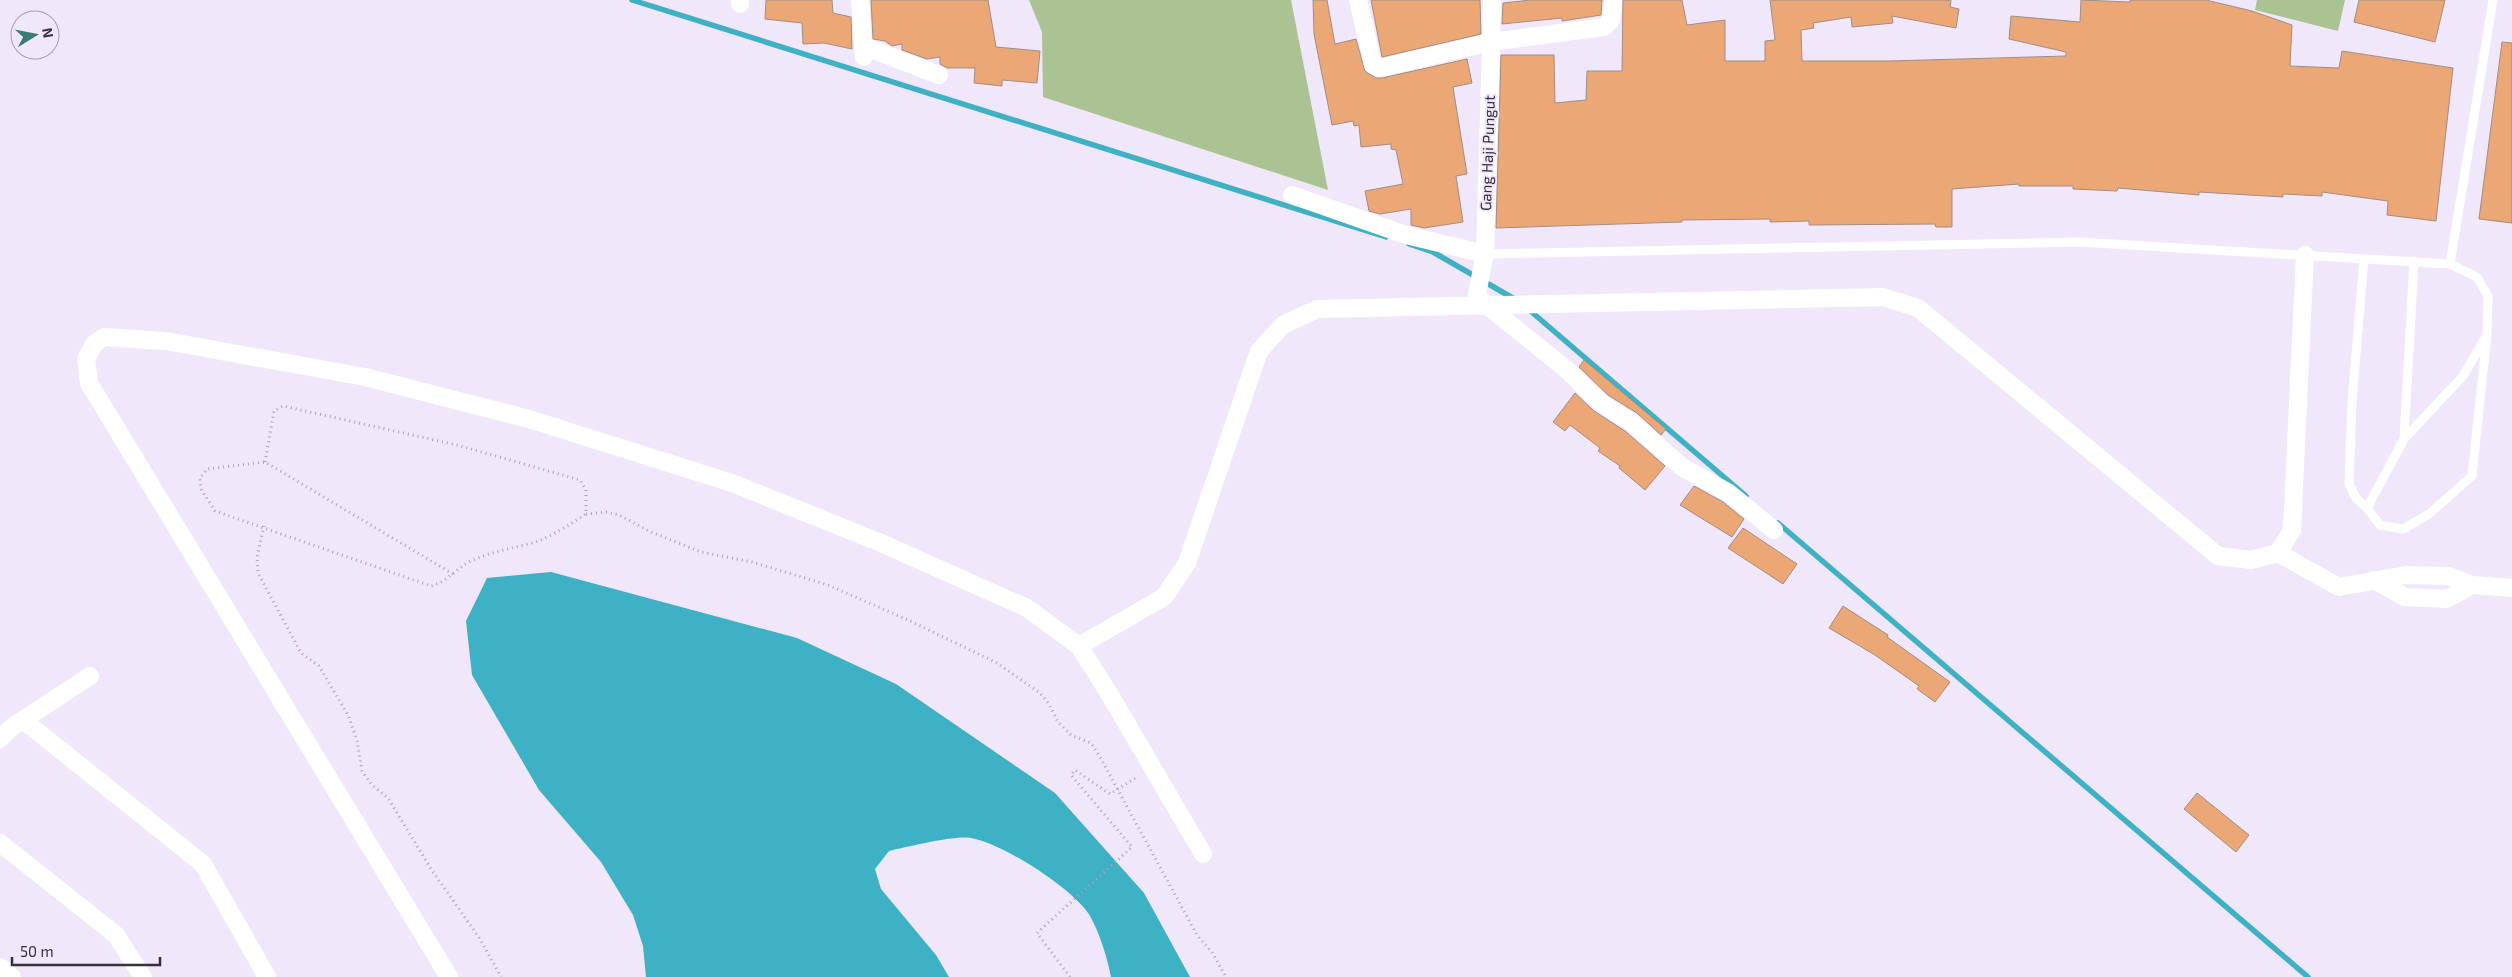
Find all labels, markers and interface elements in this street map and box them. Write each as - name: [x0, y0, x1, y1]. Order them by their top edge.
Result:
- north arrow: [10, 10, 60, 60]
- text: N: [39, 26, 58, 39]
- street label: Gang Haji Pungut: [1476, 94, 1499, 211]
- scale bar: [12, 934, 160, 966]
- text: 50 m: [20, 942, 54, 960]

